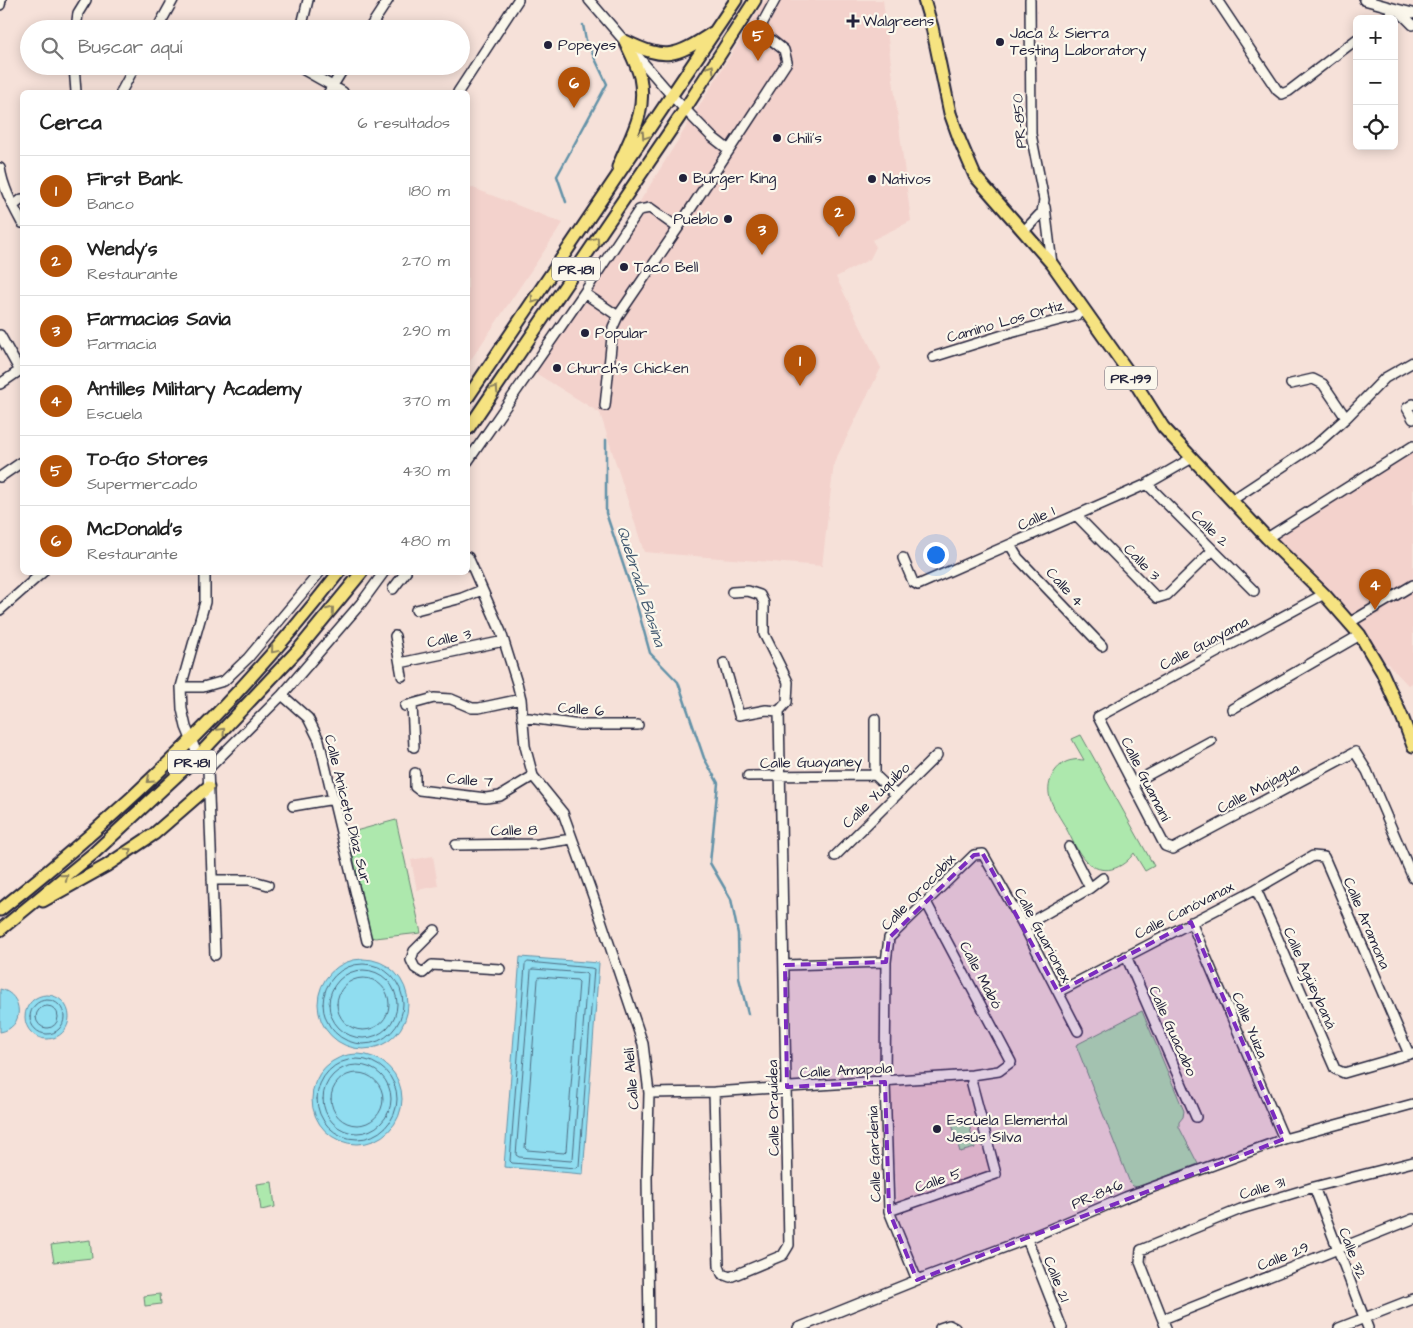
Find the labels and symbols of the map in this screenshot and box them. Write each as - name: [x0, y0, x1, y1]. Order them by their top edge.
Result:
- place label: Walgreens: [863, 11, 935, 33]
- marker: Walgreens: [847, 15, 859, 27]
- pin: 5: [742, 20, 774, 61]
- place label: Jaca & Sierra Testing Laboratory: [1010, 23, 1146, 62]
- place label: Popeyes: [558, 35, 617, 57]
- marker: Jaca & Sierra Testing Laboratory: [994, 36, 1006, 48]
- marker: Popeyes: [542, 39, 554, 51]
- one-way arrow: [705, 64, 715, 73]
- pin: 6: [558, 67, 590, 108]
- street label: PR-850: [1007, 92, 1032, 149]
- place label: Chili's: [787, 128, 822, 149]
- one-way arrow: [641, 131, 651, 140]
- marker: Chili's: [771, 132, 783, 144]
- place label: Burger King: [693, 168, 777, 190]
- place label: Nativos: [882, 169, 932, 190]
- marker: Burger King: [677, 172, 689, 184]
- marker: Nativos: [866, 173, 878, 185]
- pin: 2: [823, 196, 855, 237]
- place label: Pueblo: [673, 209, 719, 230]
- marker: Pueblo: [722, 213, 734, 225]
- pin: 3: [746, 214, 778, 255]
- one-way arrow: [590, 236, 599, 246]
- place label: Taco Bell: [634, 257, 698, 278]
- road number: PR-181: [552, 258, 600, 280]
- marker: Taco Bell: [618, 261, 630, 273]
- one-way arrow: [531, 294, 540, 304]
- street label: Camino Los Ortiz: [944, 295, 1067, 348]
- place label: Popular: [595, 323, 647, 344]
- marker: Popular: [579, 327, 591, 339]
- pin: 1: [784, 345, 816, 386]
- place label: Church's Chicken: [567, 358, 689, 379]
- marker: Church's Chicken: [551, 362, 563, 374]
- road number: PR-199: [1105, 366, 1157, 389]
- one-way arrow: [489, 385, 498, 395]
- street label: Calle 1: [1014, 501, 1058, 536]
- street label: Calle 2: [1186, 505, 1234, 552]
- water label: Quebrada Blasina: [611, 523, 671, 650]
- street label: Calle 3: [1119, 539, 1165, 586]
- your location: [923, 542, 949, 568]
- street label: Calle 4: [1041, 563, 1088, 612]
- pin: 4: [1359, 569, 1391, 610]
- one-way arrow: [326, 607, 335, 616]
- street label: Calle Guayama: [1156, 611, 1253, 677]
- street label: Calle 3: [425, 623, 474, 653]
- one-way arrow: [271, 644, 280, 653]
- street label: Calle 6: [557, 697, 605, 722]
- one-way arrow: [216, 727, 225, 736]
- street label: Calle Aniceto Díaz Sur: [319, 732, 376, 886]
- street label: Calle Guamaní: [1115, 734, 1176, 826]
- road number: PR-181: [168, 750, 216, 774]
- street label: Calle Guayaney: [760, 751, 862, 775]
- street label: Calle Yuquibo: [838, 757, 915, 833]
- street label: Calle Majagua: [1213, 758, 1304, 820]
- street label: Calle 7: [446, 768, 494, 793]
- one-way arrow: [146, 774, 155, 783]
- street label: Calle 8: [490, 820, 538, 841]
- one-way arrow: [123, 848, 132, 857]
- street label: Calle Orocobix: [876, 849, 961, 935]
- street label: Calle Aramona: [1338, 874, 1395, 973]
- one-way arrow: [59, 875, 68, 883]
- street label: Calle Canóvanax: [1131, 876, 1238, 945]
- street label: Calle Guarionex: [1009, 884, 1077, 987]
- street label: Calle Agüeybaná: [1277, 924, 1342, 1033]
- street label: Calle Mabó: [954, 938, 1007, 1013]
- street label: Calle Guacabo: [1143, 983, 1202, 1080]
- street label: Calle Yuiza: [1226, 989, 1273, 1062]
- street label: Calle Alelí: [618, 1047, 645, 1111]
- street label: Calle Amapola: [799, 1058, 893, 1083]
- street label: Calle Orquídea: [762, 1059, 785, 1156]
- street label: Calle Gardenia: [862, 1105, 887, 1203]
- place label: Escuela Elemental Jesús Silva: [947, 1110, 1067, 1148]
- marker: Escuela Elemental Jesús Silva: [931, 1123, 943, 1135]
- street label: Calle 5: [912, 1163, 964, 1198]
- street label: Calle 31: [1237, 1172, 1288, 1205]
- street label: PR-846: [1068, 1174, 1127, 1215]
- street label: Calle 32: [1333, 1225, 1372, 1282]
- street label: Calle 29: [1254, 1237, 1312, 1276]
- street label: Calle 21: [1038, 1253, 1075, 1305]

